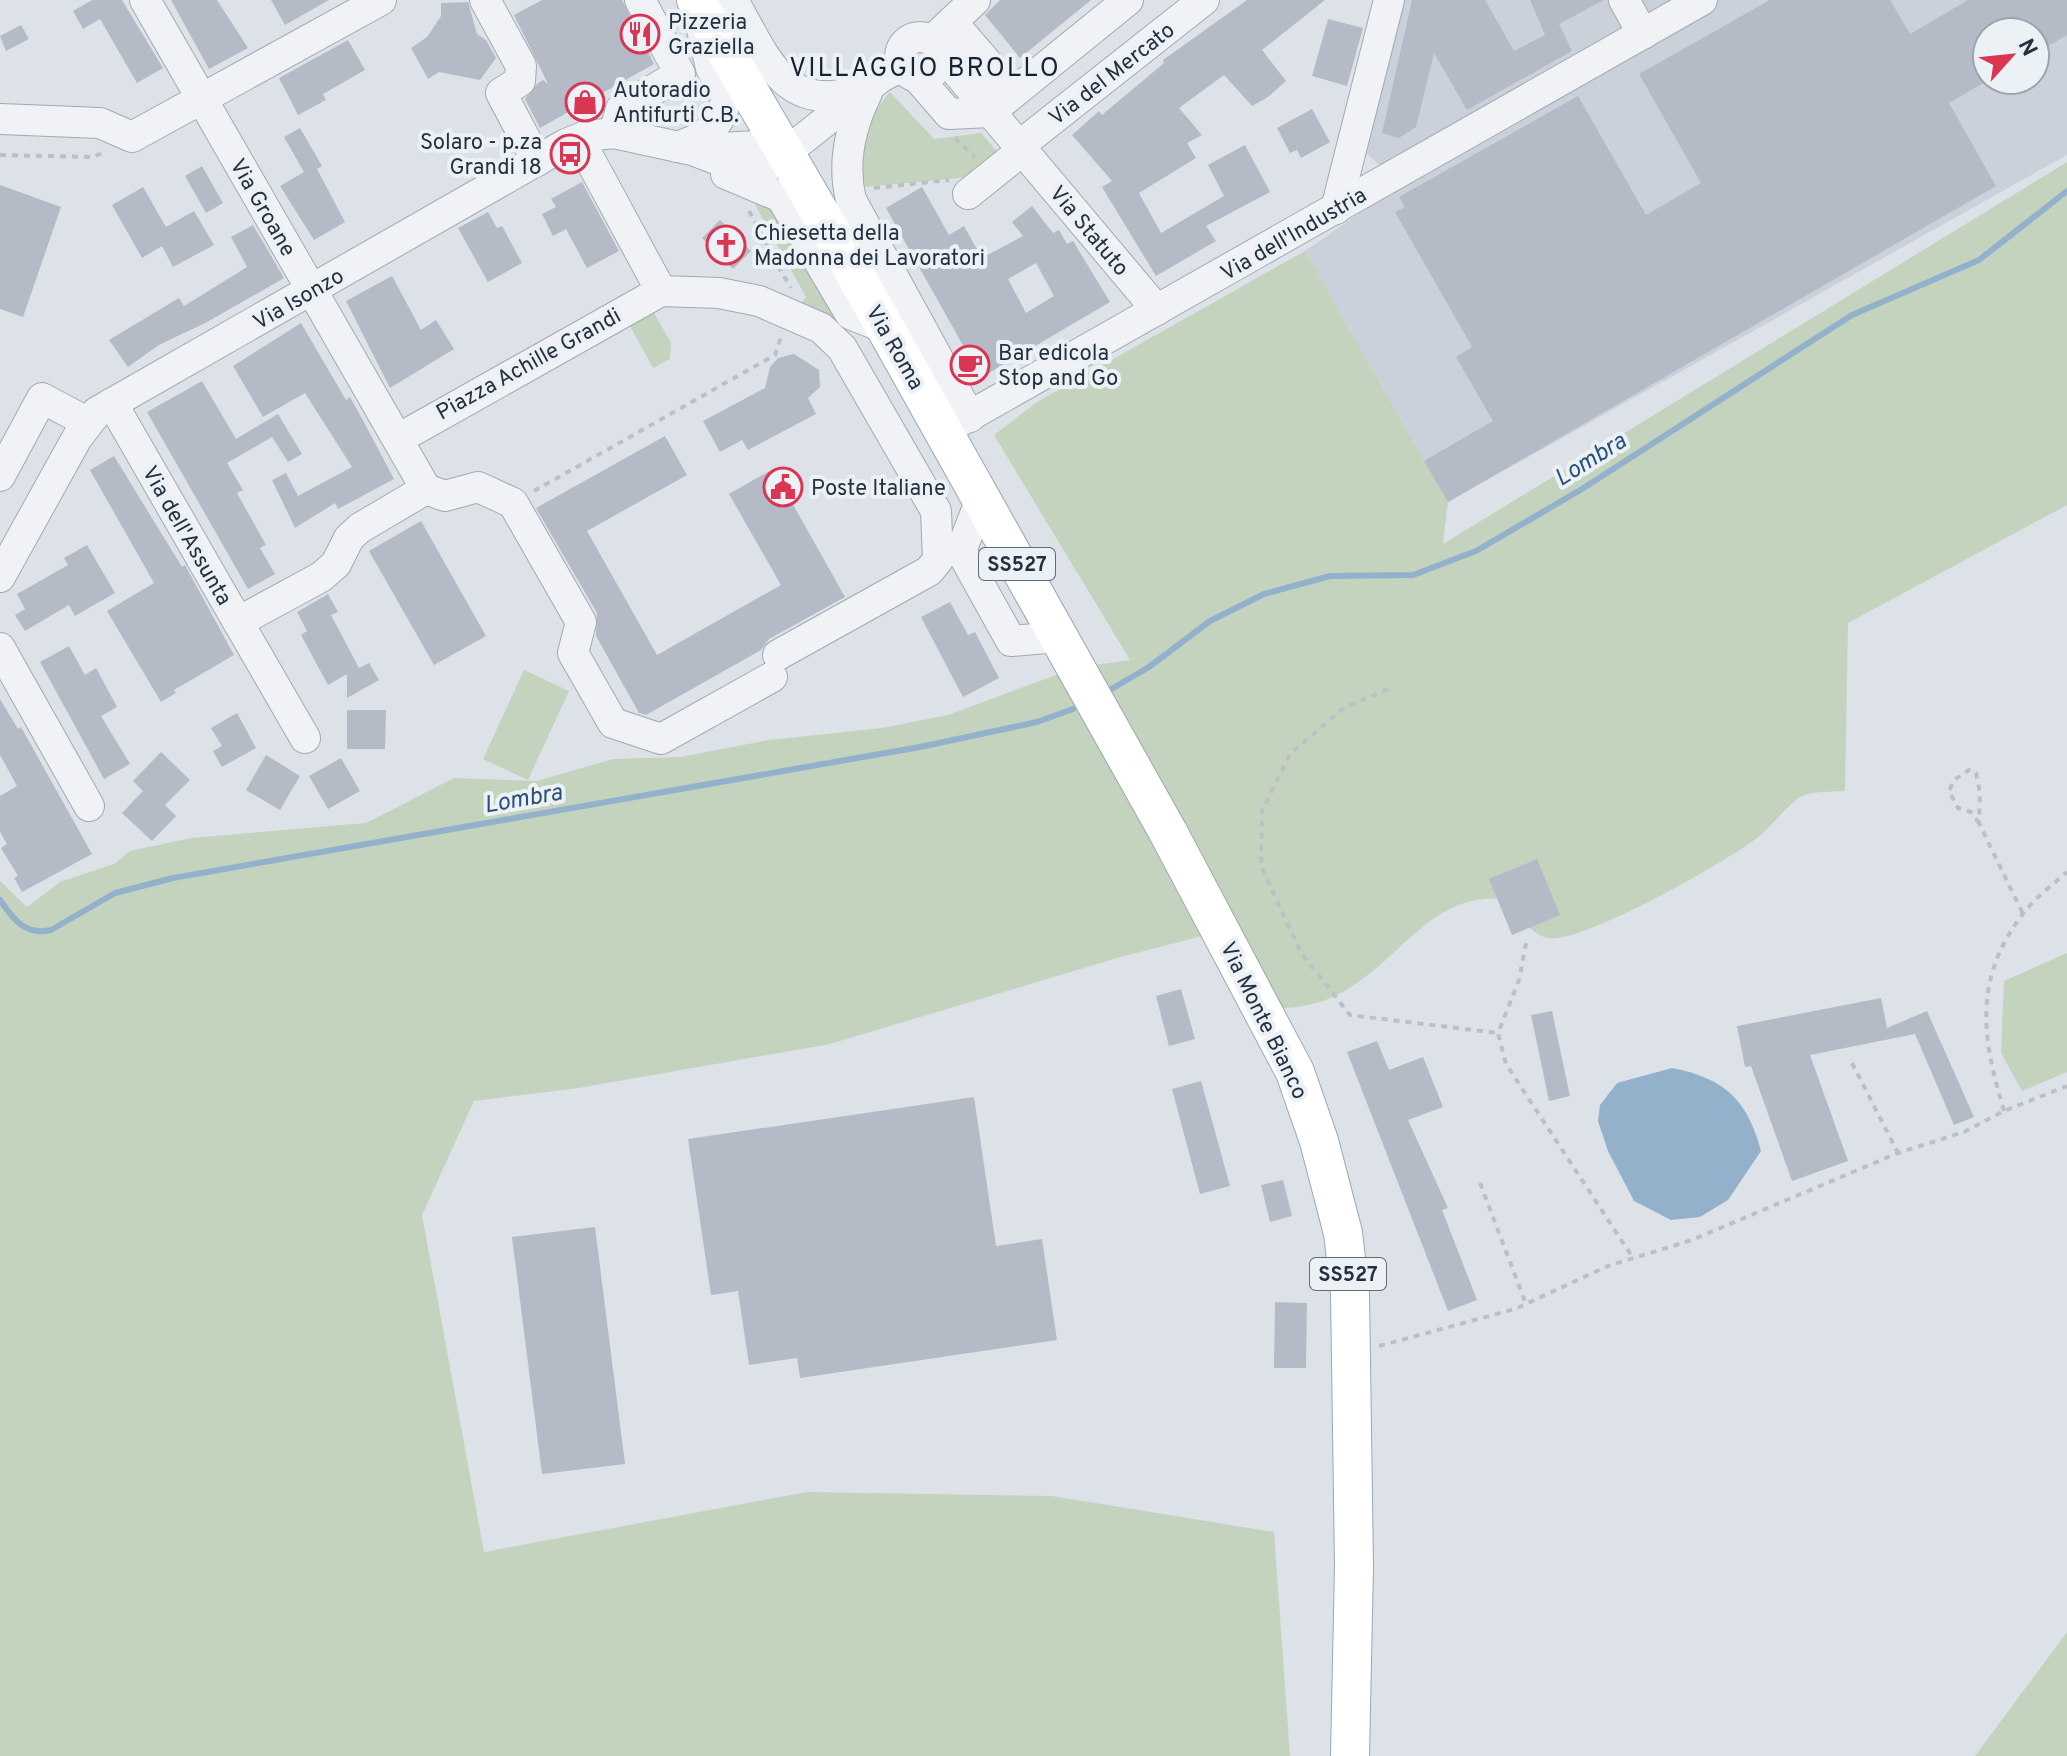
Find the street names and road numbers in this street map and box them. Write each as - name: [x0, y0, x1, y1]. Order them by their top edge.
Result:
- street label: Via del Mercato: [1044, 18, 1181, 132]
- street label: Via Groane: [223, 154, 301, 262]
- street label: Via Statuto: [1043, 181, 1134, 282]
- street label: Via dell'Industria: [1217, 182, 1372, 288]
- street label: Via Isonzo: [249, 263, 349, 337]
- street label: Via Roma: [859, 301, 929, 395]
- street label: Piazza Achille Grandi: [432, 303, 626, 427]
- street label: Via dell'Assunta: [135, 462, 237, 611]
- road number: SS527: [979, 548, 1055, 580]
- street label: Via Monte Bianco: [1213, 938, 1313, 1104]
- road number: SS527: [1310, 1258, 1386, 1290]

